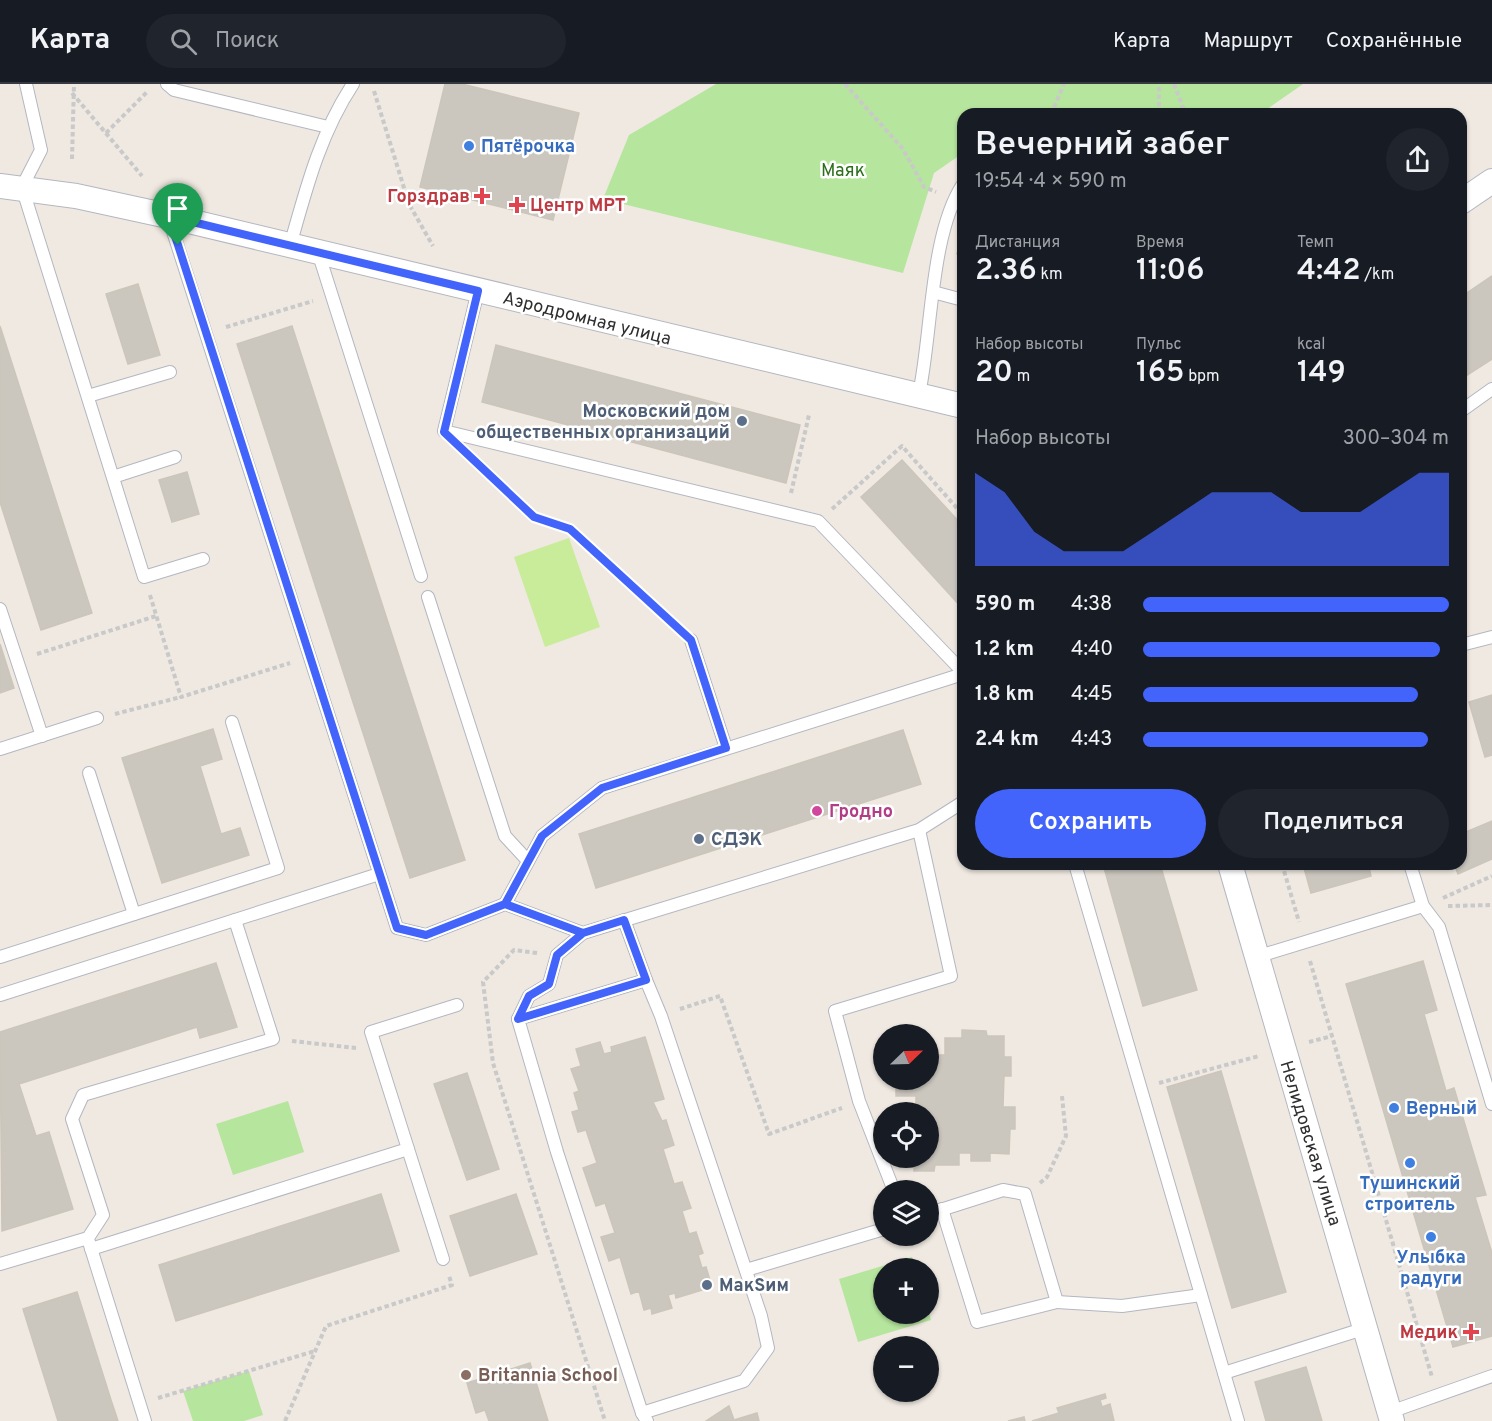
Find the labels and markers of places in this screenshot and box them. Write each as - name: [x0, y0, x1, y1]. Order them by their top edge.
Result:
- place label: Пятёрочка: [481, 136, 575, 159]
- marker: Пятёрочка: [462, 139, 476, 153]
- pin: [152, 183, 203, 245]
- place label: Горздрав: [387, 186, 470, 209]
- marker: Горздрав: [475, 189, 489, 203]
- place label: Центр МРТ: [530, 195, 626, 218]
- marker: Центр МРТ: [508, 196, 526, 214]
- place label: Московский дом общественных организаций: [476, 401, 730, 445]
- marker: Московский дом общественных организаций: [735, 414, 749, 428]
- place label: Гродно: [829, 801, 893, 824]
- marker: Гродно: [810, 804, 824, 818]
- place label: СДЭК: [711, 829, 763, 852]
- marker: СДЭК: [692, 832, 706, 846]
- place label: Верный: [1406, 1098, 1477, 1121]
- marker: Верный: [1387, 1101, 1401, 1115]
- marker: Тушинский строитель: [1403, 1156, 1417, 1170]
- place label: Тушинский строитель: [1360, 1173, 1460, 1217]
- marker: Улыбка радуги: [1424, 1230, 1438, 1244]
- place label: Улыбка радуги: [1396, 1247, 1466, 1291]
- place label: МакSим: [719, 1275, 789, 1298]
- marker: МакSим: [700, 1278, 714, 1292]
- place label: Медик: [1400, 1322, 1458, 1345]
- marker: Медик: [1462, 1323, 1480, 1341]
- place label: Britannia School: [478, 1365, 618, 1388]
- marker: Britannia School: [459, 1368, 473, 1382]

